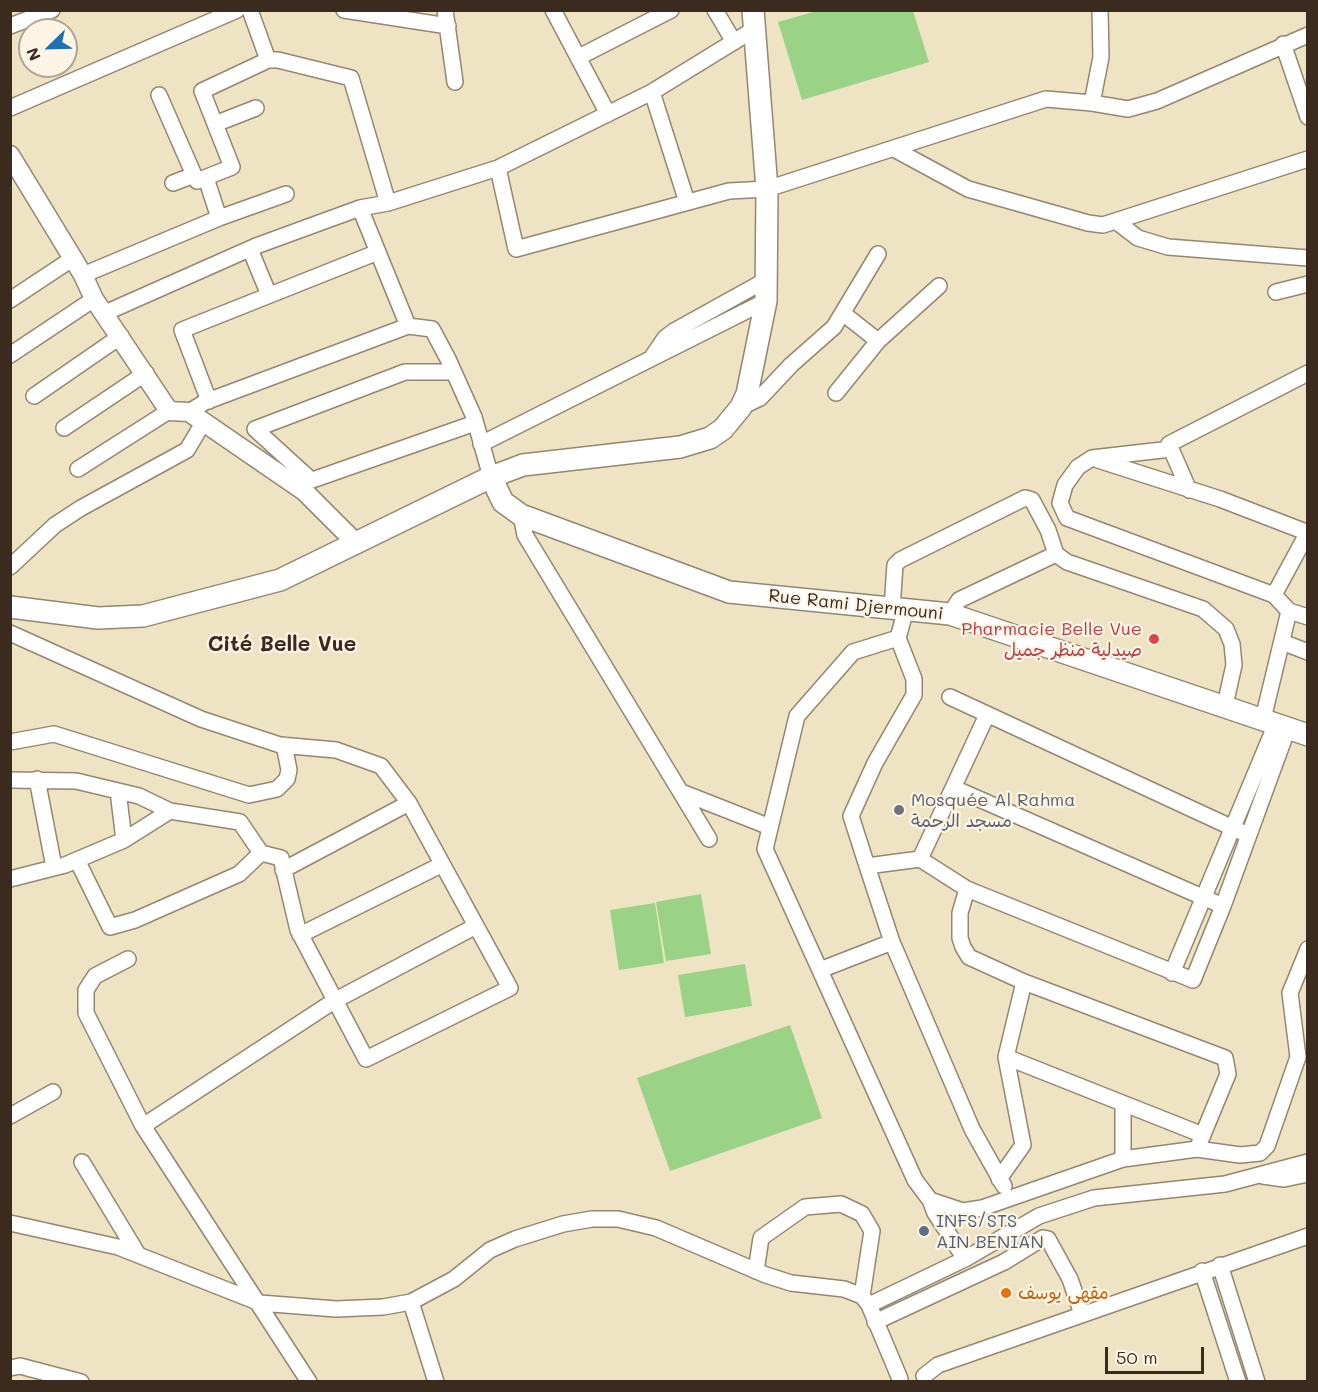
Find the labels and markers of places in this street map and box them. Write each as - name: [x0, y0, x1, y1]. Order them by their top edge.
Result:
- place label: Pharmacie Belle Vue صيدلية منظر جميل: [961, 618, 1142, 660]
- marker: Pharmacie Belle Vue صيدلية منظر جميل: [1147, 632, 1161, 646]
- place label: Mosquée Al Rahma مسجد الرحمة: [911, 789, 1075, 832]
- marker: Mosquée Al Rahma مسجد الرحمة: [892, 803, 906, 817]
- place label: INFS/STS AIN BENIAN: [936, 1210, 1044, 1252]
- marker: INFS/STS AIN BENIAN: [917, 1224, 931, 1238]
- place label: مقهى يوسف: [1018, 1282, 1109, 1304]
- marker: مقهى يوسف: [999, 1286, 1013, 1300]

